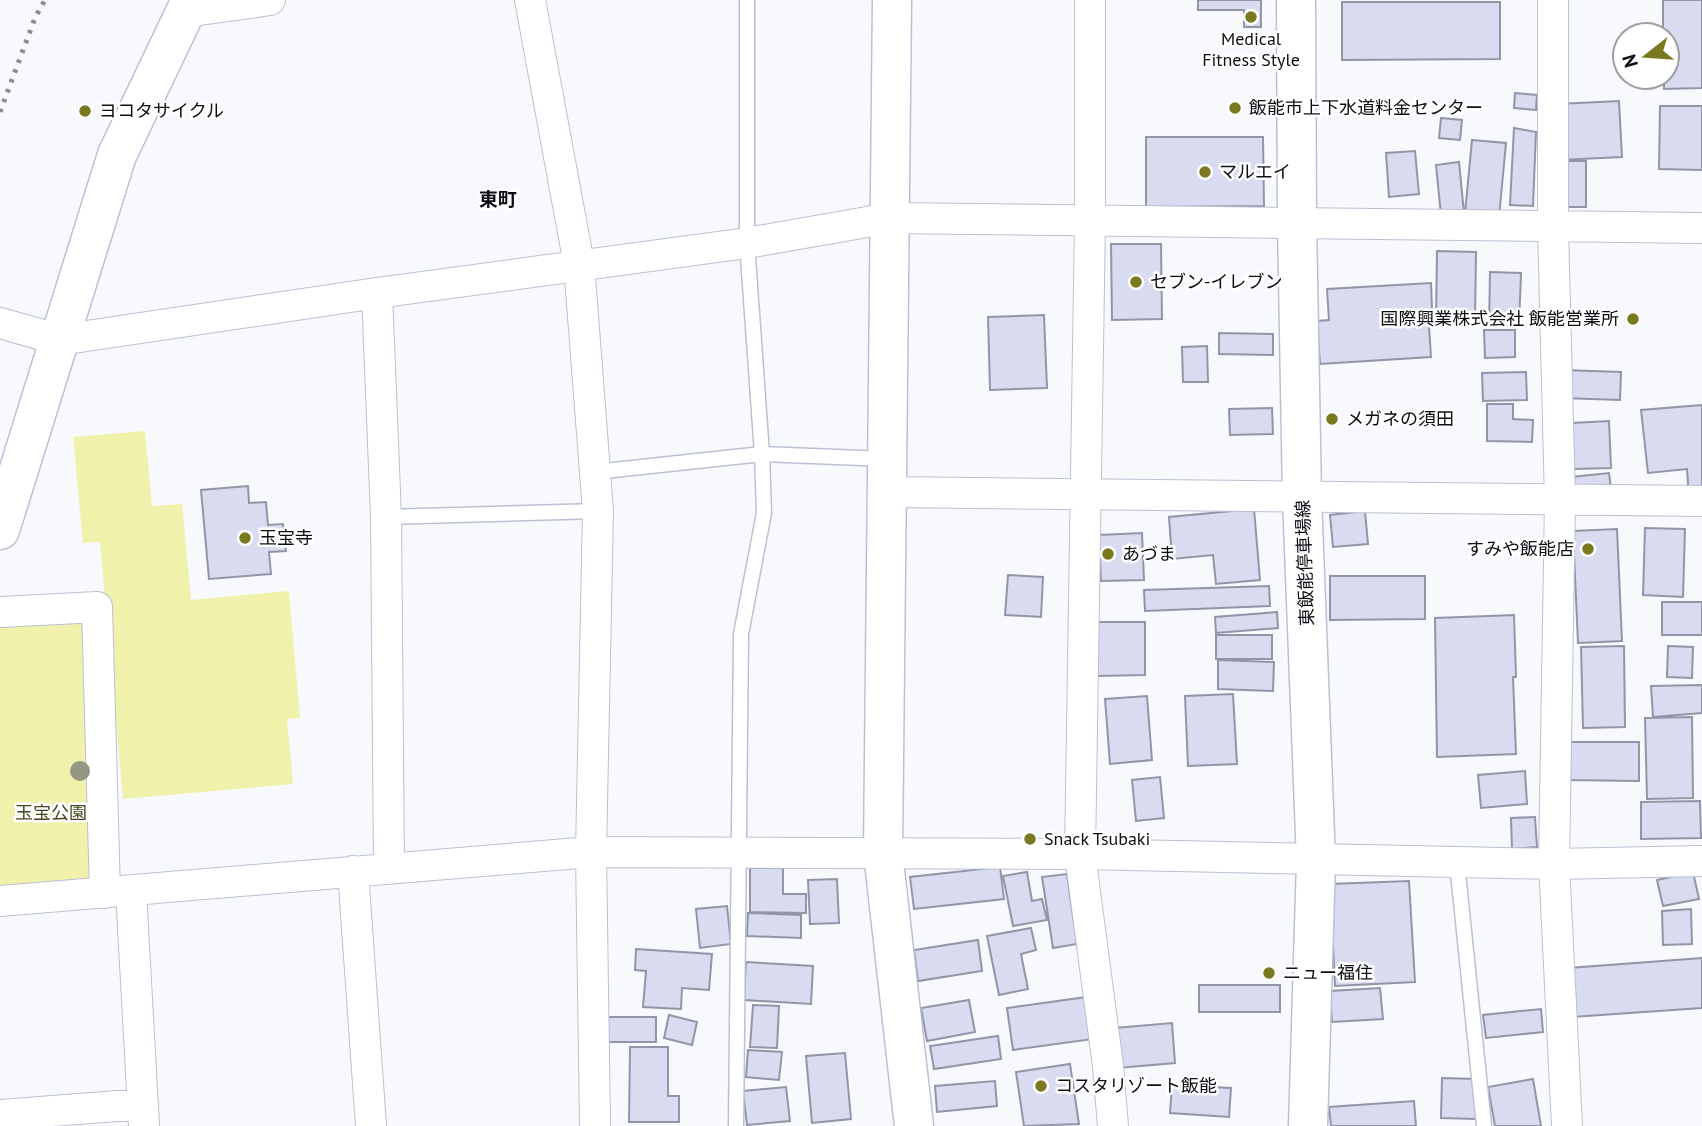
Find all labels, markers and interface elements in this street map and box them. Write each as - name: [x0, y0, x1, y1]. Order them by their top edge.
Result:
- marker: Medical Fitness Style: [1243, 9, 1259, 25]
- north arrow: [1611, 21, 1681, 91]
- place label: Medical Fitness Style: [1202, 27, 1300, 71]
- text: N: [1616, 51, 1643, 70]
- place label: 飯能市上下水道料金センター: [1249, 96, 1483, 119]
- place label: ヨコタサイクル: [99, 99, 224, 122]
- marker: 飯能市上下水道料金センター: [1227, 100, 1243, 116]
- marker: ヨコタサイクル: [77, 103, 93, 119]
- place label: マルエイ: [1219, 160, 1291, 183]
- marker: マルエイ: [1197, 164, 1213, 180]
- district label: 東町: [479, 187, 517, 211]
- place label: セブン-イレブン: [1150, 270, 1282, 293]
- marker: セブン-イレブン: [1128, 274, 1144, 290]
- place label: 国際興業株式会社 飯能営業所: [1380, 307, 1619, 330]
- marker: 国際興業株式会社 飯能営業所: [1625, 311, 1641, 327]
- place label: メガネの須田: [1346, 407, 1454, 430]
- marker: メガネの須田: [1324, 411, 1340, 427]
- street label: 東飯能停車場線: [1291, 500, 1318, 626]
- place label: 玉宝寺: [259, 526, 313, 549]
- marker: 玉宝寺: [237, 530, 253, 546]
- place label: すみや飯能店: [1466, 537, 1574, 560]
- marker: すみや飯能店: [1580, 541, 1596, 557]
- place label: あづま: [1122, 542, 1176, 565]
- marker: あづま: [1100, 546, 1116, 562]
- park label: 玉宝公園: [15, 801, 87, 824]
- place label: Snack Tsubaki: [1044, 827, 1150, 850]
- marker: Snack Tsubaki: [1022, 831, 1038, 847]
- place label: ニュー福住: [1283, 961, 1373, 984]
- marker: ニュー福住: [1261, 965, 1277, 981]
- place label: コスタリゾート飯能: [1055, 1074, 1217, 1097]
- marker: コスタリゾート飯能: [1033, 1078, 1049, 1094]

